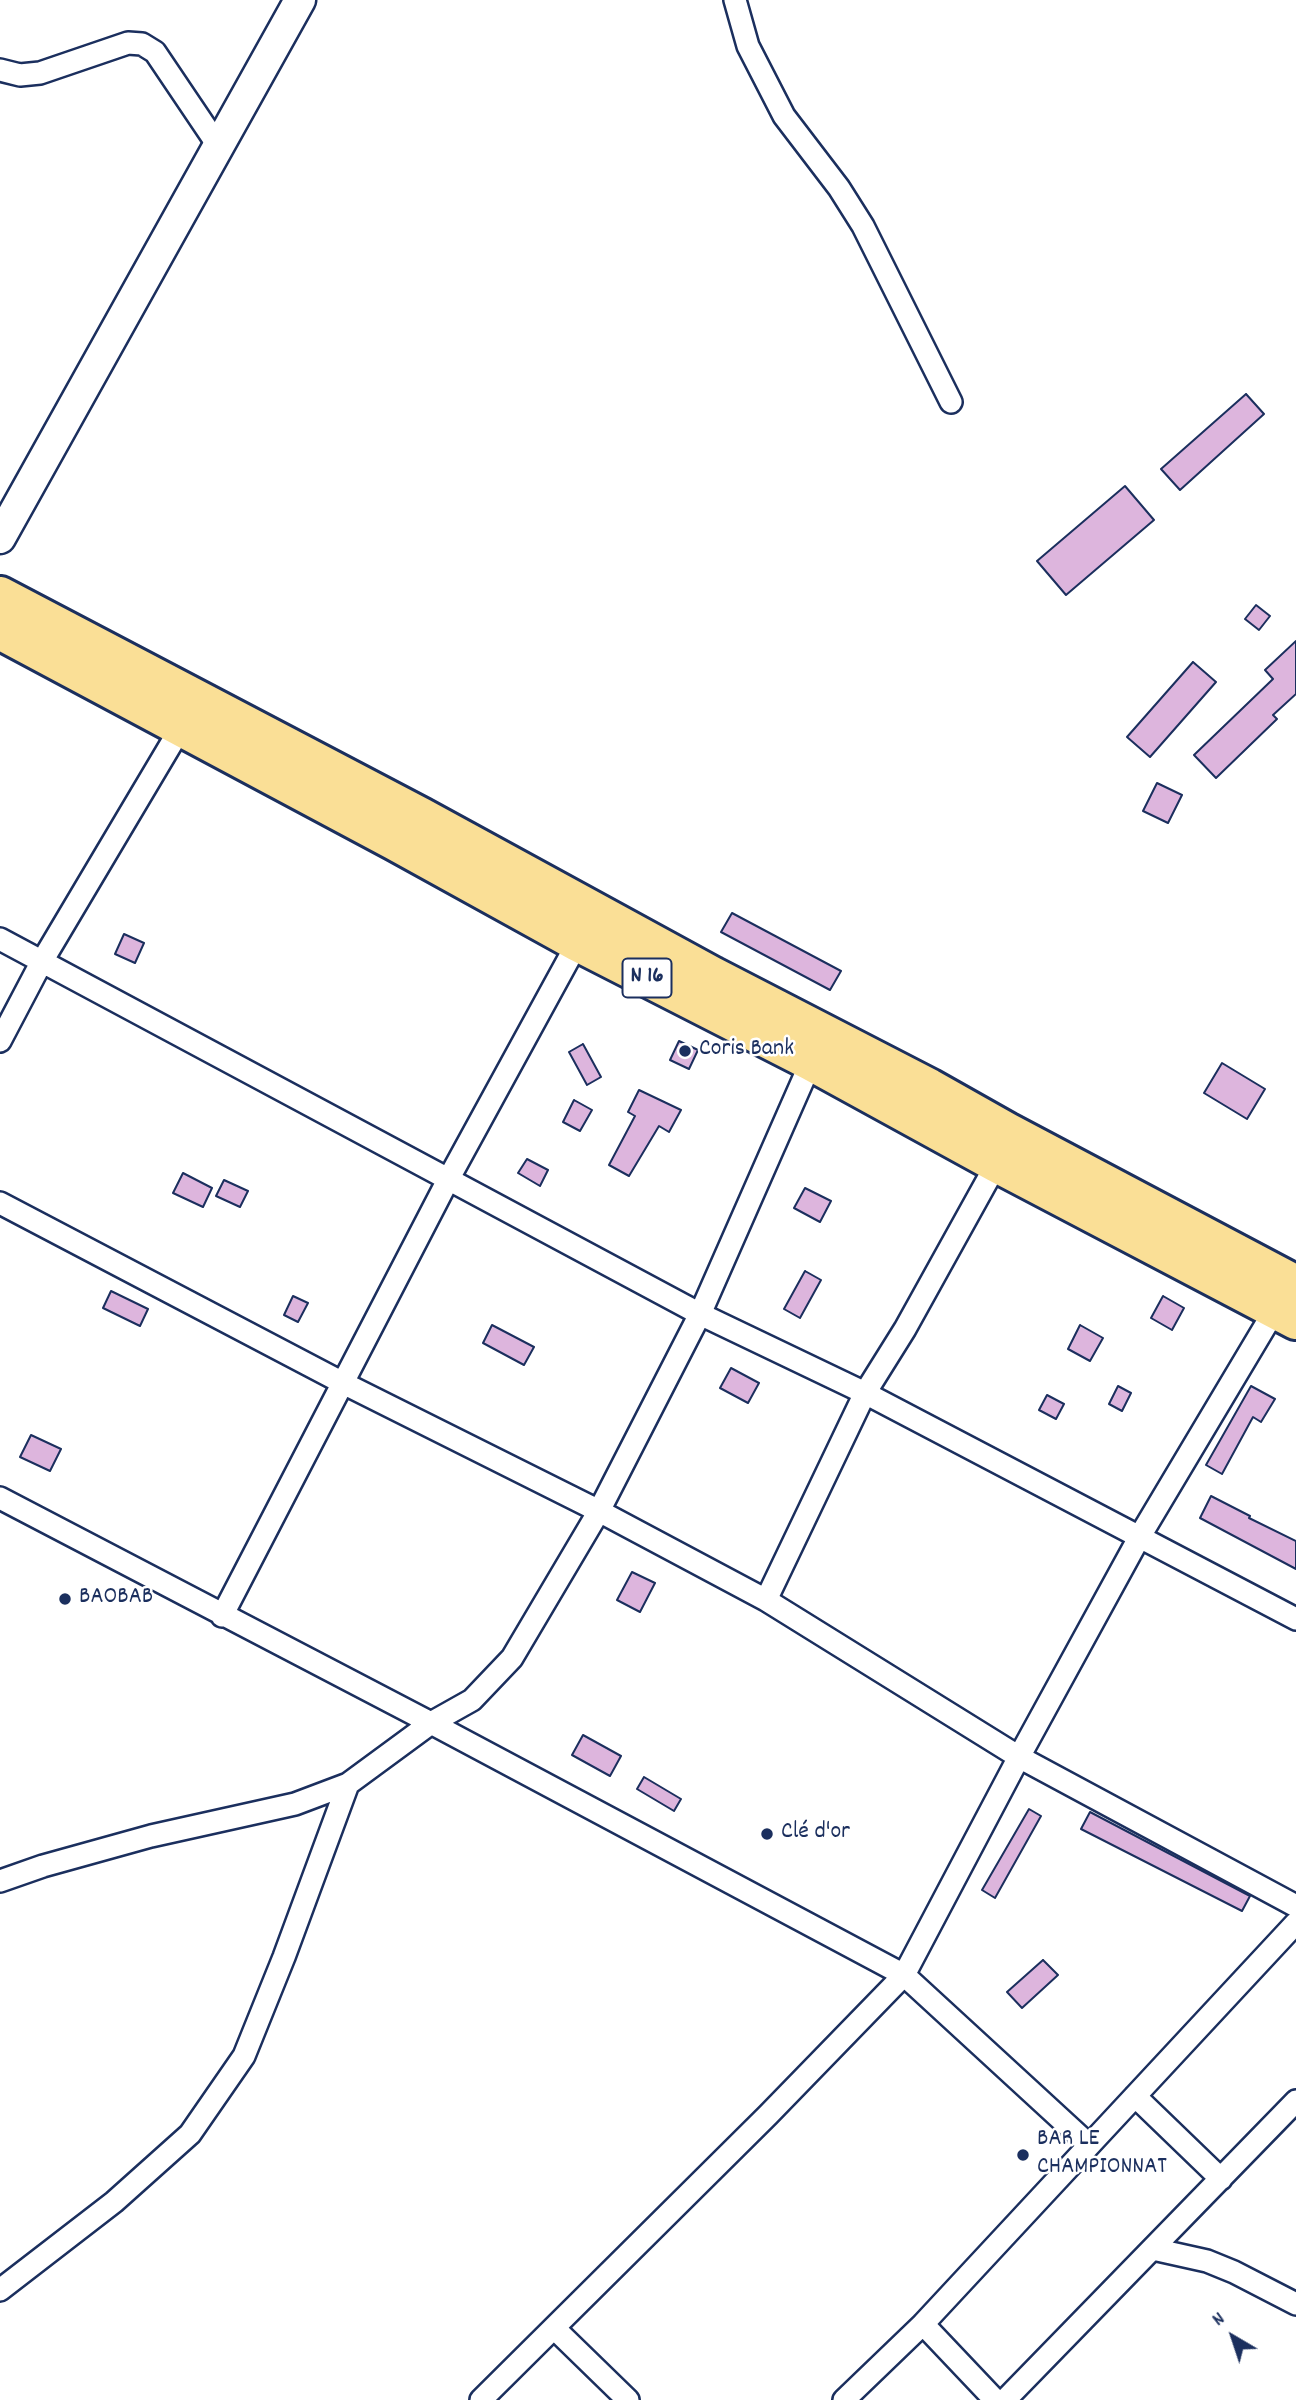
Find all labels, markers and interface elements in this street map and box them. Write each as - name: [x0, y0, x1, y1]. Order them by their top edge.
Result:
- road number: N 16: [622, 959, 672, 998]
- place label: Coris Bank: [699, 1037, 794, 1065]
- marker: Coris Bank: [677, 1043, 693, 1059]
- place label: BAOBAB: [79, 1585, 153, 1613]
- marker: BAOBAB: [57, 1591, 73, 1607]
- place label: Clé d'or: [781, 1820, 850, 1848]
- marker: Clé d'or: [759, 1826, 775, 1842]
- place label: BAR LE CHAMPIONNAT: [1037, 2127, 1167, 2183]
- marker: BAR LE CHAMPIONNAT: [1015, 2147, 1031, 2163]
- north arrow: [1198, 2302, 1268, 2372]
- text: N: [1207, 2307, 1232, 2334]

